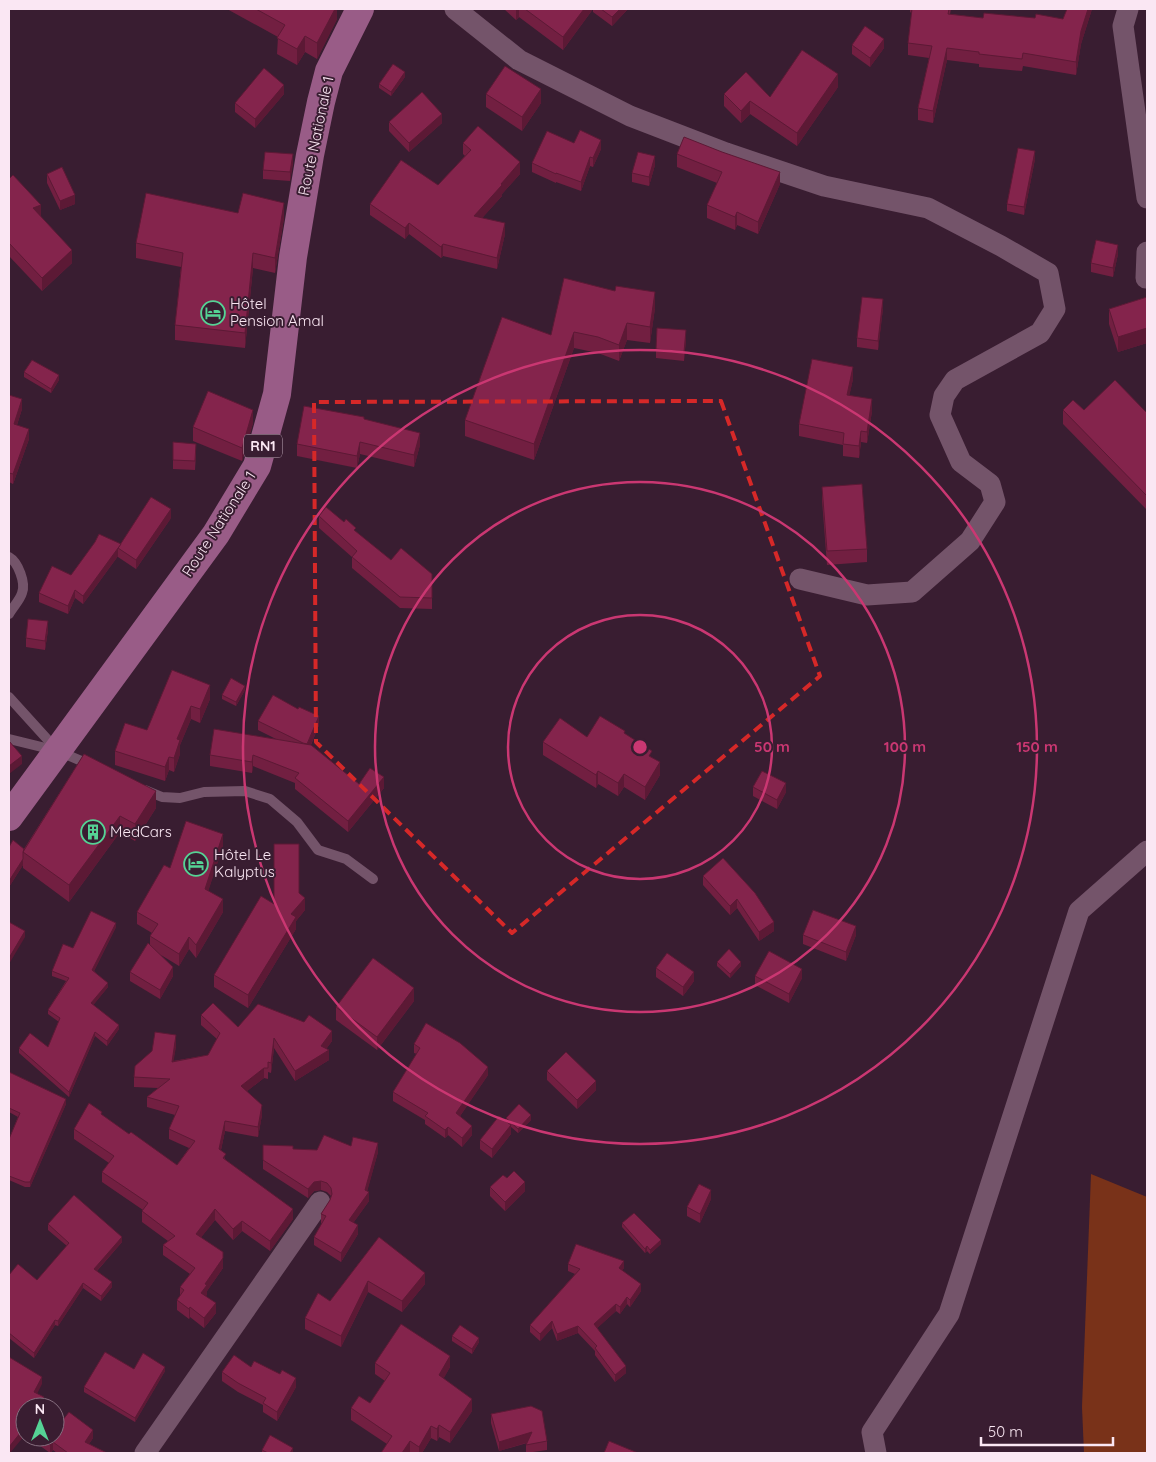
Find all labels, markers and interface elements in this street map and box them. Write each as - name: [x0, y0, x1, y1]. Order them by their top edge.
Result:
- street label: Route Nationale 1: [294, 74, 337, 197]
- place label: Hôtel Pension Amal: [230, 294, 324, 330]
- hotel icon: Hôtel Pension Amal: [200, 300, 226, 326]
- road number: RN1: [244, 434, 282, 458]
- street label: Route Nationale 1: [177, 468, 260, 580]
- text: 50 m: [754, 737, 790, 756]
- text: 100 m: [884, 737, 926, 756]
- text: 150 m: [1016, 737, 1058, 756]
- centre of rings: [631, 738, 649, 756]
- building icon: MedCars: [80, 819, 106, 845]
- place label: MedCars: [110, 822, 172, 841]
- place label: Hôtel Le Kalyptus: [214, 845, 275, 881]
- hotel icon: Hôtel Le Kalyptus: [183, 851, 209, 877]
- north arrow: [15, 1397, 65, 1447]
- text: N: [35, 1400, 45, 1418]
- scale bar: [981, 1414, 1114, 1446]
- text: 50 m: [988, 1422, 1023, 1441]

